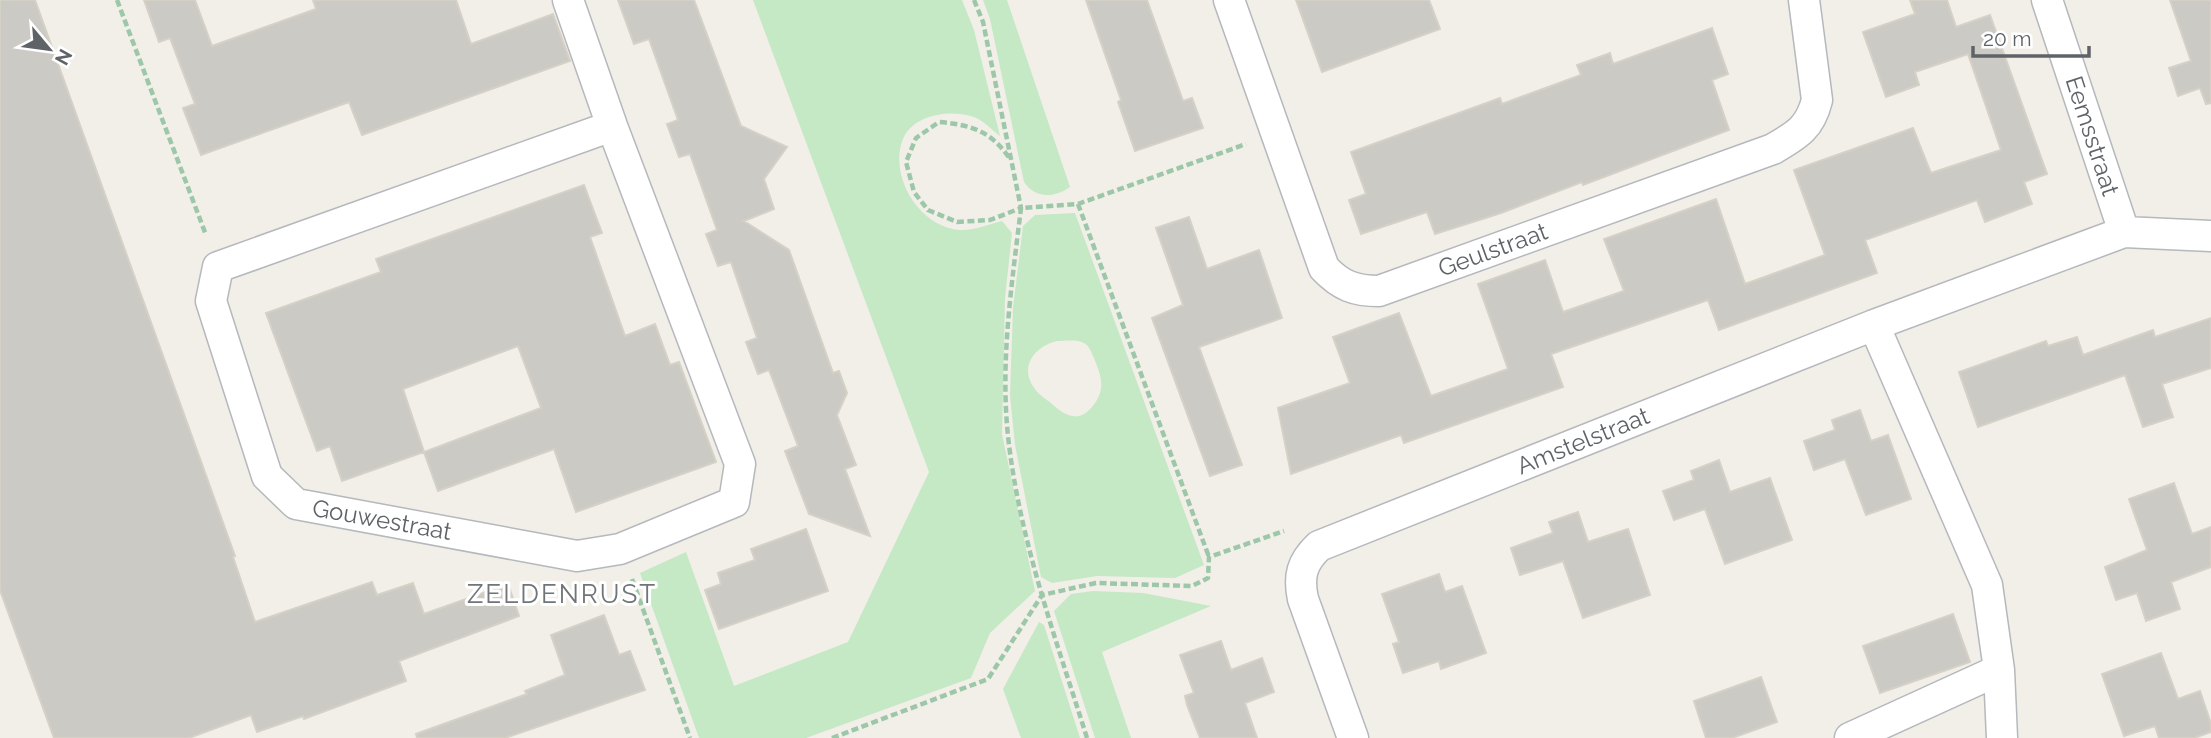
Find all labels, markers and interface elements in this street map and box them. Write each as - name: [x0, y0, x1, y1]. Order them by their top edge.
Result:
- north arrow: [14, 14, 84, 84]
- scale bar: [1973, 14, 2088, 58]
- text: 20 m: [1983, 26, 2031, 51]
- text: N: [51, 46, 77, 69]
- street label: Eemsstraat: [2060, 72, 2125, 199]
- street label: Geulstraat: [1434, 216, 1551, 283]
- street label: Amstelstraat: [1512, 401, 1653, 480]
- street label: Gouwestraat: [310, 493, 454, 546]
- district label: ZELDENRUST: [467, 579, 657, 609]

